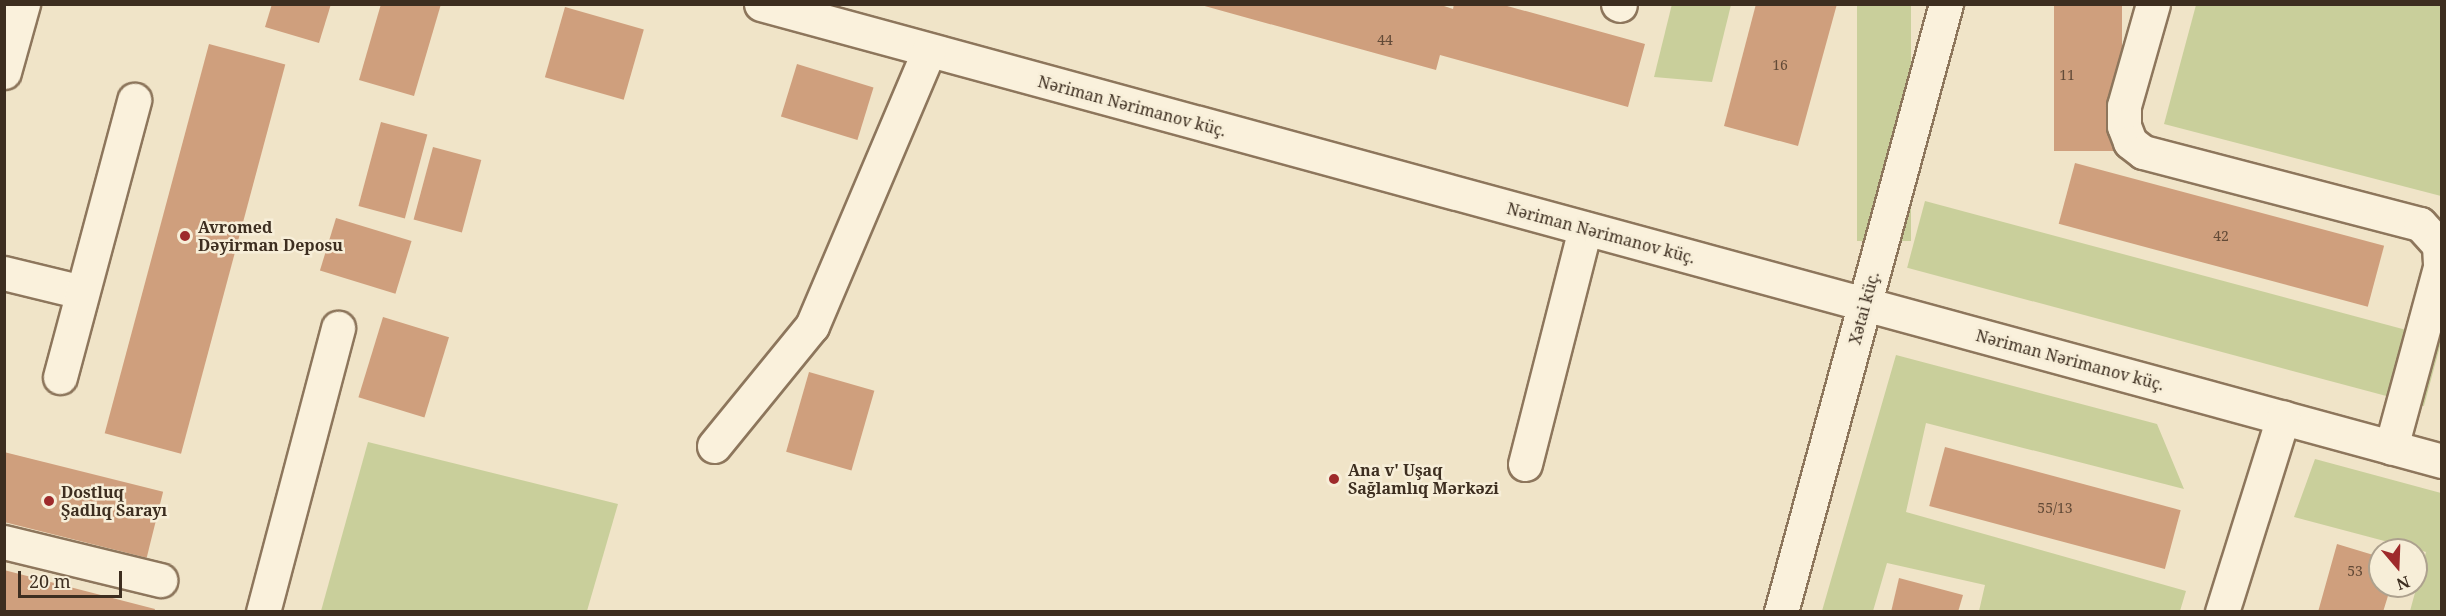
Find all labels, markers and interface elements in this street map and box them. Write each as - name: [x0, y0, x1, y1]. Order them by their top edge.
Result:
- house number: 44: [1377, 32, 1393, 48]
- house number: 16: [1772, 57, 1788, 73]
- house number: 11: [2059, 67, 2075, 83]
- street label: Nəriman Nərimanov küç.: [1036, 72, 1228, 140]
- street label: Nəriman Nərimanov küç.: [1505, 199, 1697, 267]
- place label: Avromed Dəyirman Deposu: [198, 217, 343, 255]
- marker: Avromed Dəyirman Deposu: [176, 227, 194, 245]
- house number: 42: [2213, 228, 2229, 244]
- street label: Xətai küç.: [1845, 270, 1883, 346]
- street label: Nəriman Nərimanov küç.: [1974, 326, 2166, 394]
- place label: Ana v' Uşaq Sağlamlıq Mərkəzi: [1348, 460, 1499, 498]
- marker: Ana v' Uşaq Sağlamlıq Mərkəzi: [1325, 470, 1343, 488]
- place label: Dostluq Şadlıq Sarayı: [61, 482, 167, 520]
- marker: Dostluq Şadlıq Sarayı: [42, 494, 56, 508]
- house number: 55/13: [2037, 500, 2073, 516]
- north arrow: [2368, 538, 2428, 598]
- scale bar: [21, 559, 124, 597]
- house number: 53: [2347, 563, 2363, 579]
- text: 20 m: [29, 569, 71, 593]
- text: N: [2394, 571, 2413, 596]

